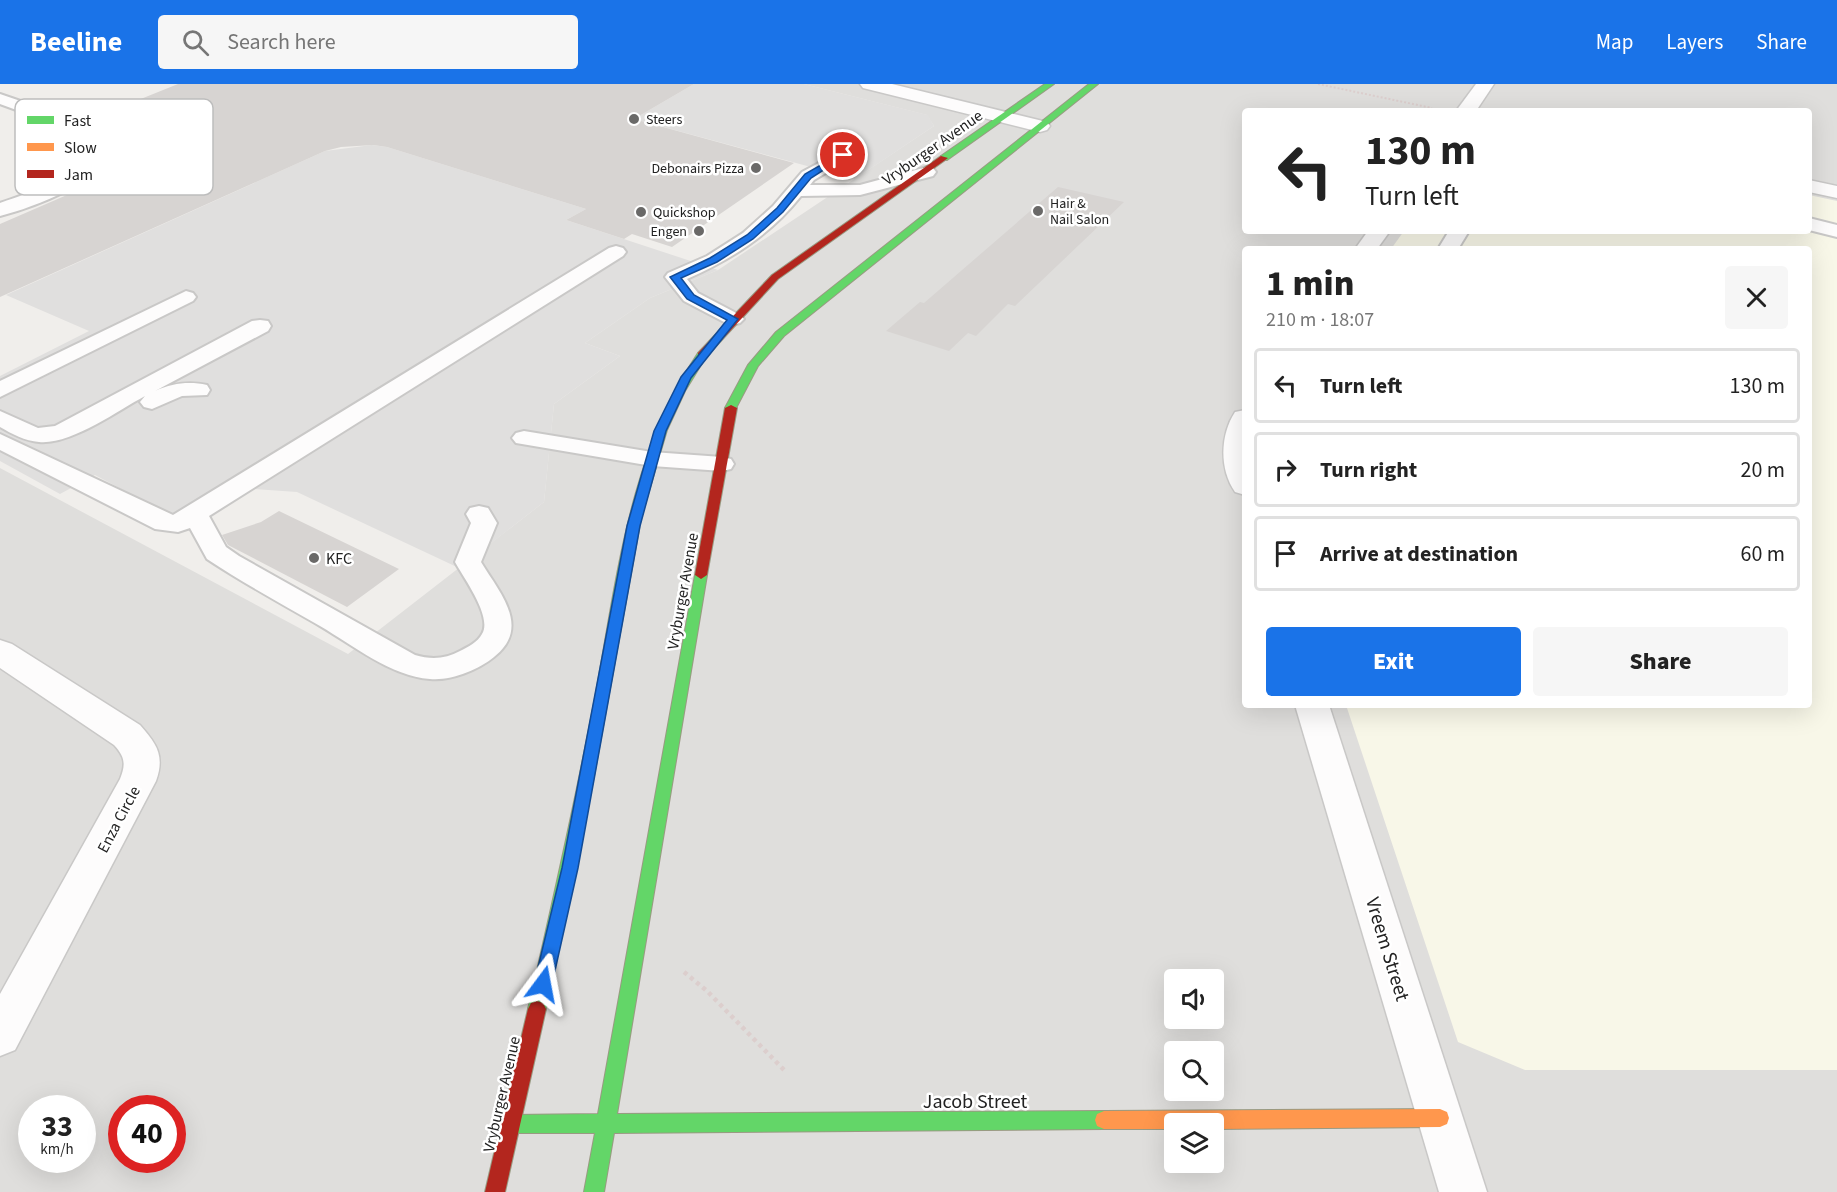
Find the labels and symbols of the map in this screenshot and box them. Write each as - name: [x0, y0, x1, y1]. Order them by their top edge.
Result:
- legend: [15, 99, 213, 195]
- street label: Vryburger Avenue: [878, 105, 987, 191]
- text: Fast: [64, 110, 92, 132]
- place label: Steers: [646, 110, 682, 130]
- marker: Steers: [627, 112, 641, 126]
- pin: [817, 129, 868, 180]
- text: Slow: [64, 137, 97, 159]
- place label: Debonairs Pizza: [651, 159, 744, 179]
- marker: Debonairs Pizza: [749, 161, 763, 175]
- text: Jam: [64, 164, 93, 186]
- place label: Hair & Nail Salon: [1050, 194, 1109, 230]
- place label: Quickshop: [653, 203, 716, 223]
- marker: Hair & Nail Salon: [1031, 204, 1045, 218]
- marker: Quickshop: [634, 205, 648, 219]
- place label: Engen: [650, 222, 687, 242]
- marker: Engen: [692, 224, 706, 238]
- street label: Vryburger Avenue: [662, 531, 704, 651]
- place label: KFC: [326, 548, 352, 570]
- marker: KFC: [307, 551, 321, 565]
- street label: Enza Circle: [92, 782, 146, 857]
- street label: Vreem Street: [1358, 894, 1416, 1005]
- position arrow: [511, 952, 575, 1016]
- street label: Vryburger Avenue: [478, 1034, 526, 1154]
- street label: Jacob Street: [923, 1088, 1027, 1116]
- speed limit sign: 40: [108, 1095, 186, 1173]

